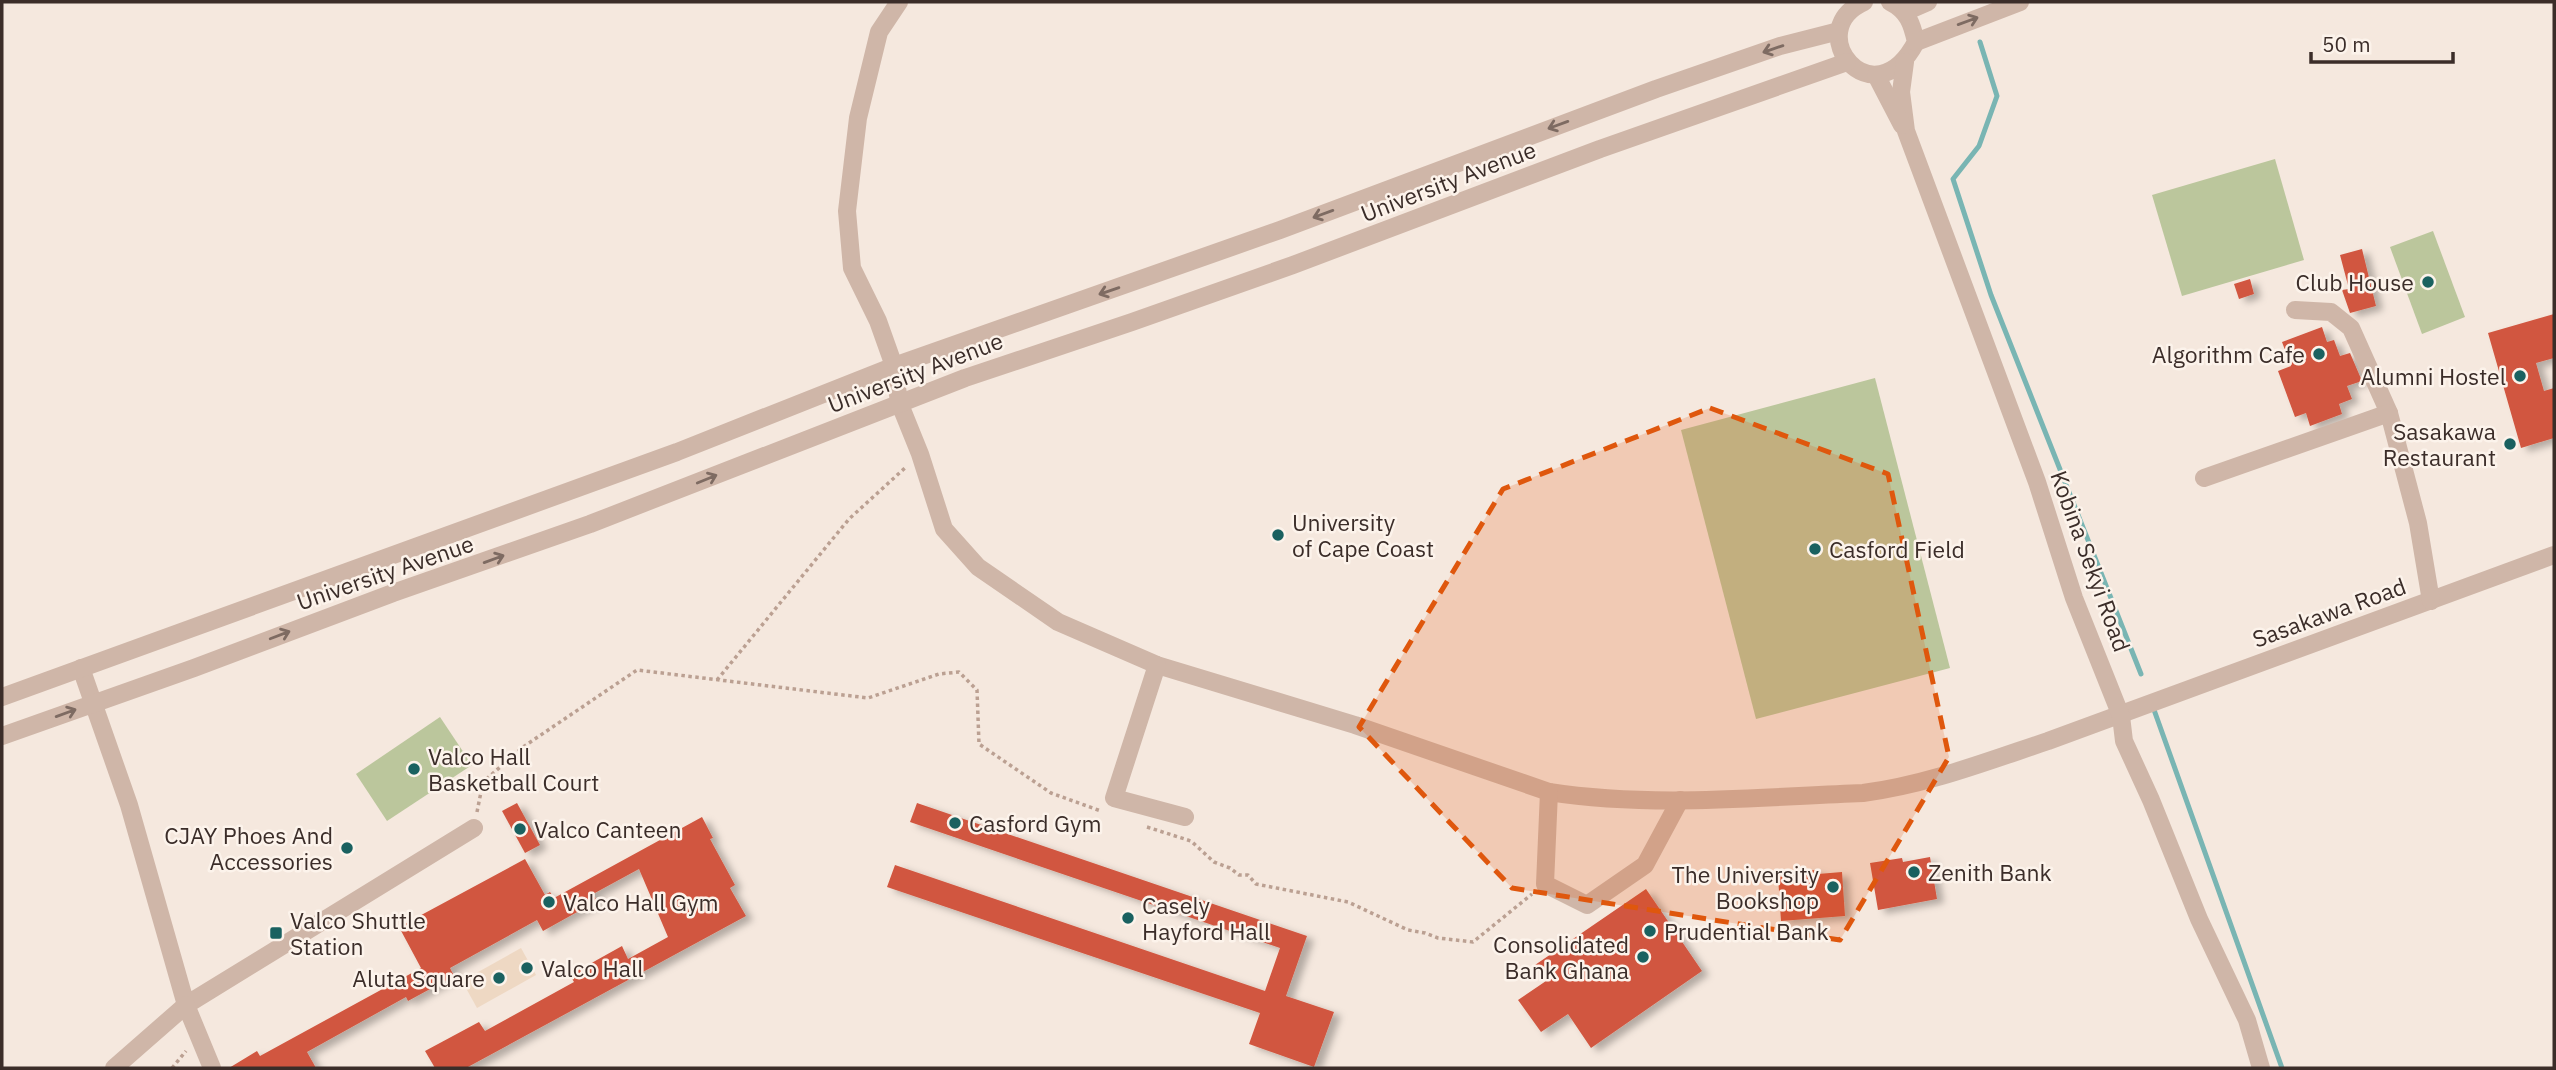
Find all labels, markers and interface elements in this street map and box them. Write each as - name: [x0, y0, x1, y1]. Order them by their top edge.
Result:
- one-way arrow: [1956, 14, 1978, 27]
- scale bar: [2311, 21, 2453, 65]
- text: 50 m: [2322, 30, 2371, 58]
- one-way arrow: [1762, 44, 1784, 56]
- one-way arrow: [1548, 120, 1570, 132]
- street label: University Avenue: [1356, 134, 1540, 228]
- one-way arrow: [1312, 209, 1334, 222]
- place label: Club House: [2296, 267, 2414, 297]
- marker: Club House: [2420, 274, 2436, 290]
- one-way arrow: [1098, 286, 1120, 298]
- street label: University Avenue: [823, 325, 1007, 419]
- place label: Algorithm Cafe: [2152, 339, 2305, 369]
- marker: Algorithm Cafe: [2311, 346, 2327, 362]
- place label: Alumni Hostel: [2361, 361, 2506, 391]
- marker: Alumni Hostel: [2512, 368, 2528, 384]
- place label: Sasakawa Restaurant: [2383, 416, 2496, 472]
- marker: Sasakawa Restaurant: [2502, 436, 2518, 452]
- street label: Kobina Sekyi Road: [2044, 466, 2138, 656]
- one-way arrow: [696, 471, 717, 484]
- place label: University of Cape Coast: [1292, 507, 1434, 563]
- marker: University of Cape Coast: [1270, 527, 1286, 543]
- street label: University Avenue: [292, 528, 478, 616]
- place label: Casford Field: [1829, 534, 1965, 564]
- marker: Casford Field: [1807, 541, 1823, 557]
- one-way arrow: [483, 552, 505, 564]
- street label: Sasakawa Road: [2248, 570, 2410, 654]
- one-way arrow: [268, 628, 290, 641]
- one-way arrow: [55, 706, 77, 718]
- place label: Valco Hall Basketball Court: [428, 741, 599, 797]
- marker: Valco Hall Basketball Court: [406, 761, 422, 777]
- place label: Casford Gym: [969, 808, 1102, 838]
- place label: Valco Canteen: [534, 814, 682, 844]
- marker: Casford Gym: [947, 815, 963, 831]
- place label: CJAY Phoes And Accessories: [164, 820, 333, 876]
- marker: Valco Canteen: [512, 821, 528, 837]
- marker: CJAY Phoes And Accessories: [339, 840, 355, 856]
- place label: Zenith Bank: [1928, 857, 2052, 887]
- place label: The University Bookshop: [1672, 859, 1820, 915]
- marker: Zenith Bank: [1906, 864, 1922, 880]
- marker: The University Bookshop: [1825, 879, 1841, 895]
- place label: Valco Hall Gym: [563, 887, 719, 917]
- place label: Casely Hayford Hall: [1142, 890, 1270, 946]
- marker: Valco Hall Gym: [541, 894, 557, 910]
- place label: Valco Shuttle Station: [290, 905, 426, 961]
- marker: Casely Hayford Hall: [1120, 910, 1136, 926]
- place label: Prudential Bank: [1664, 916, 1829, 946]
- marker: Prudential Bank: [1642, 923, 1658, 939]
- marker: Valco Shuttle Station: [268, 925, 284, 941]
- place label: Consolidated Bank Ghana: [1493, 929, 1629, 985]
- marker: Consolidated Bank Ghana: [1635, 949, 1651, 965]
- place label: Valco Hall: [541, 953, 644, 983]
- marker: Valco Hall: [519, 960, 535, 976]
- place label: Aluta Square: [352, 963, 485, 993]
- marker: Aluta Square: [491, 970, 507, 986]

